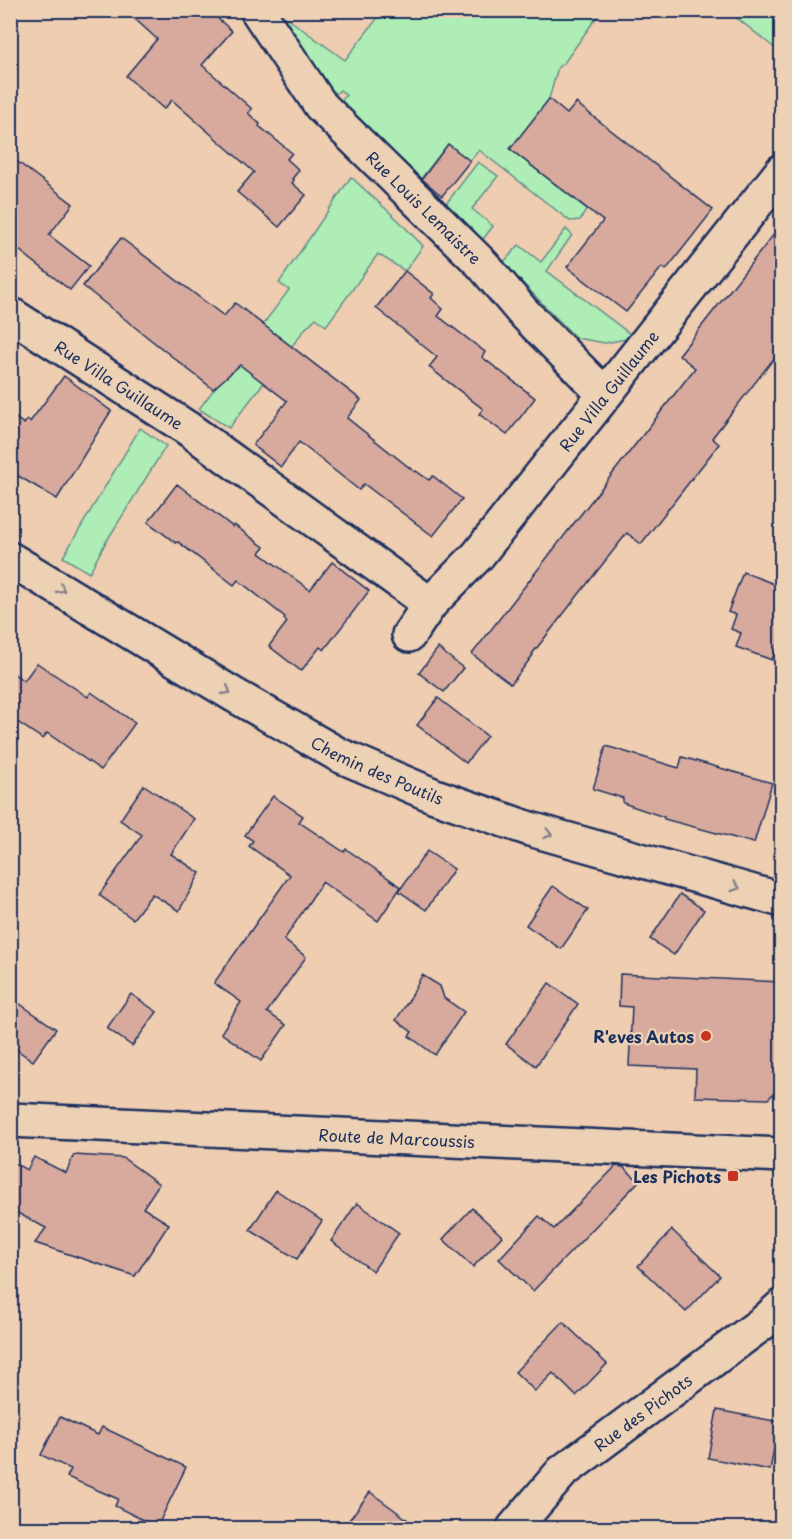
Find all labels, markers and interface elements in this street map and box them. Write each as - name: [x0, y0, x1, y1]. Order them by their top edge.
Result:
- street label: Rue Louis Lemaistre: [361, 145, 487, 269]
- street label: Rue Villa Guillaume: [553, 324, 664, 456]
- street label: Rue Villa Guillaume: [50, 334, 188, 435]
- one-way arrow: [54, 582, 65, 593]
- one-way arrow: [221, 683, 231, 695]
- street label: Chemin des Poutils: [307, 729, 447, 810]
- one-way arrow: [542, 827, 553, 839]
- one-way arrow: [730, 880, 740, 892]
- place label: R'eves Autos: [593, 1024, 694, 1048]
- marker: R'eves Autos: [699, 1029, 713, 1043]
- street label: Route de Marcoussis: [318, 1122, 475, 1153]
- place label: Les Pichots: [633, 1164, 721, 1188]
- marker: Les Pichots: [726, 1169, 740, 1183]
- street label: Rue des Pichots: [589, 1368, 696, 1457]

